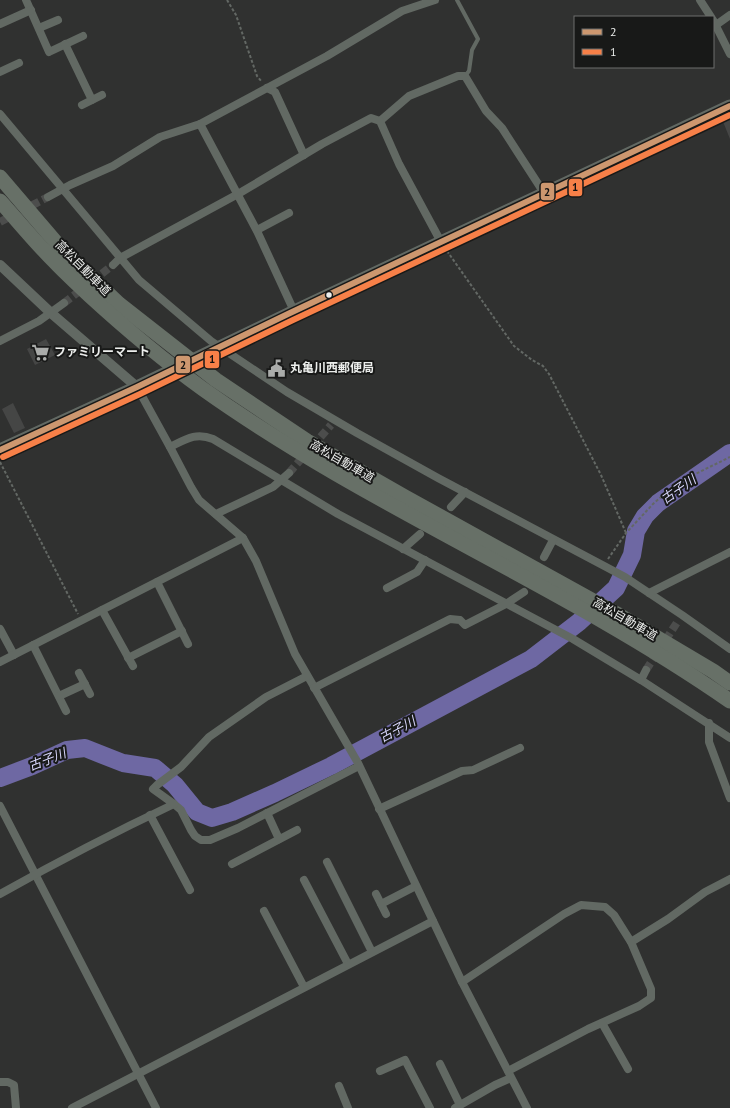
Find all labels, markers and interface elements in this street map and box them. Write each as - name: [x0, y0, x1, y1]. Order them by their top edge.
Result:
- legend: [574, 16, 714, 68]
- text: 2: [610, 24, 617, 39]
- text: 1: [610, 44, 617, 59]
- line badge: 1: [568, 178, 583, 197]
- text: 1: [572, 180, 578, 194]
- line badge: 2: [540, 182, 555, 201]
- text: 2: [544, 185, 550, 199]
- street label: 高松自動車道: [53, 237, 114, 298]
- unlabelled marker: [324, 290, 334, 300]
- supermarket icon: ファミリーマート: [31, 342, 51, 362]
- place label: ファミリーマート: [54, 344, 150, 359]
- line badge: 1: [204, 350, 220, 369]
- text: 1: [209, 352, 215, 366]
- line badge: 2: [175, 355, 191, 374]
- text: 2: [180, 358, 186, 372]
- public building icon: 丸亀川西郵便局: [267, 358, 287, 378]
- place label: 丸亀川西郵便局: [290, 360, 374, 375]
- street label: 高松自動車道: [307, 436, 377, 485]
- water label: 古子川: [657, 470, 701, 508]
- street label: 高松自動車道: [590, 594, 660, 643]
- water label: 古子川: [376, 712, 420, 746]
- water label: 古子川: [26, 744, 70, 774]

